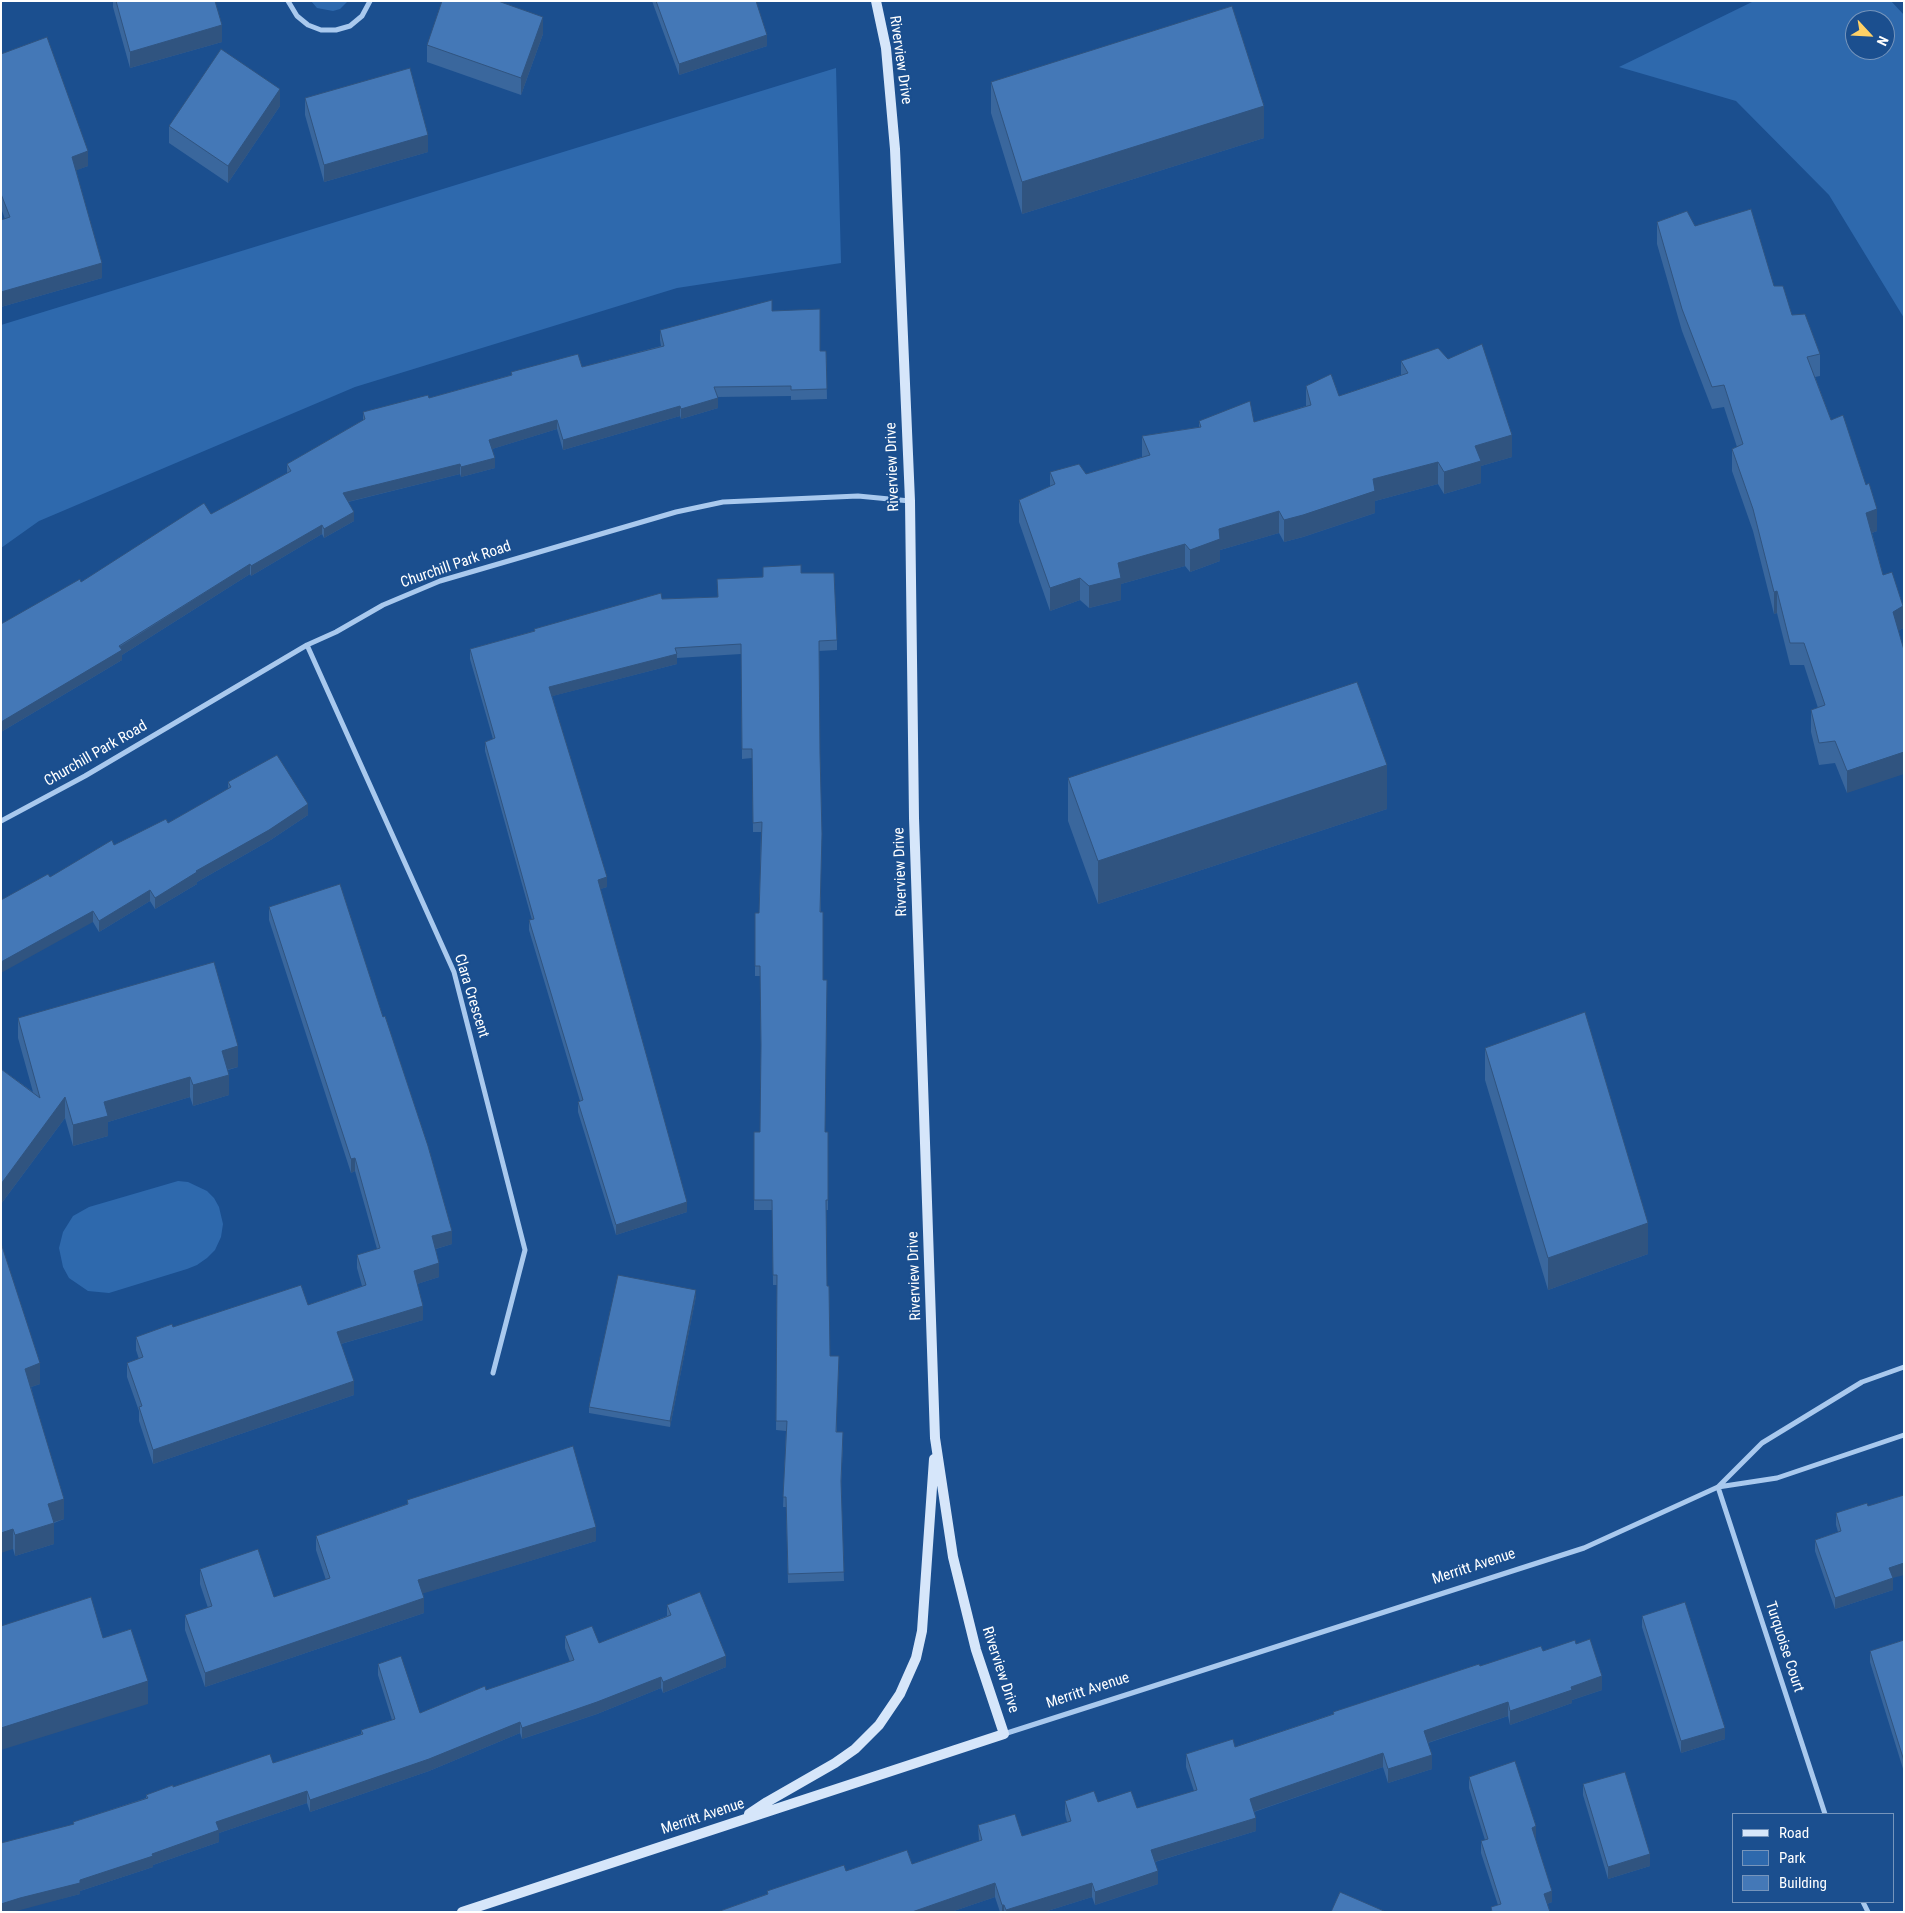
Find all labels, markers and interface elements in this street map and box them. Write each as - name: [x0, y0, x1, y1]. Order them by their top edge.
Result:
- north arrow: [1845, 10, 1895, 60]
- street label: Riverview Drive: [885, 14, 915, 106]
- text: N: [1874, 34, 1892, 48]
- street label: Riverview Drive: [882, 422, 904, 512]
- street label: Churchill Park Road: [398, 538, 514, 592]
- street label: Churchill Park Road: [41, 717, 151, 791]
- street label: Riverview Drive: [890, 827, 912, 917]
- street label: Clara Crescent: [450, 952, 492, 1040]
- street label: Riverview Drive: [904, 1231, 926, 1321]
- street label: Merritt Avenue: [1430, 1545, 1518, 1589]
- street label: Turquoise Court: [1761, 1599, 1807, 1695]
- street label: Riverview Drive: [978, 1625, 1022, 1715]
- street label: Merritt Avenue: [1044, 1669, 1132, 1713]
- street label: Merritt Avenue: [659, 1795, 747, 1839]
- legend: [1732, 1813, 1895, 1903]
- text: Road: [1779, 1824, 1809, 1842]
- text: Park: [1779, 1849, 1806, 1867]
- text: Building: [1779, 1874, 1827, 1892]

